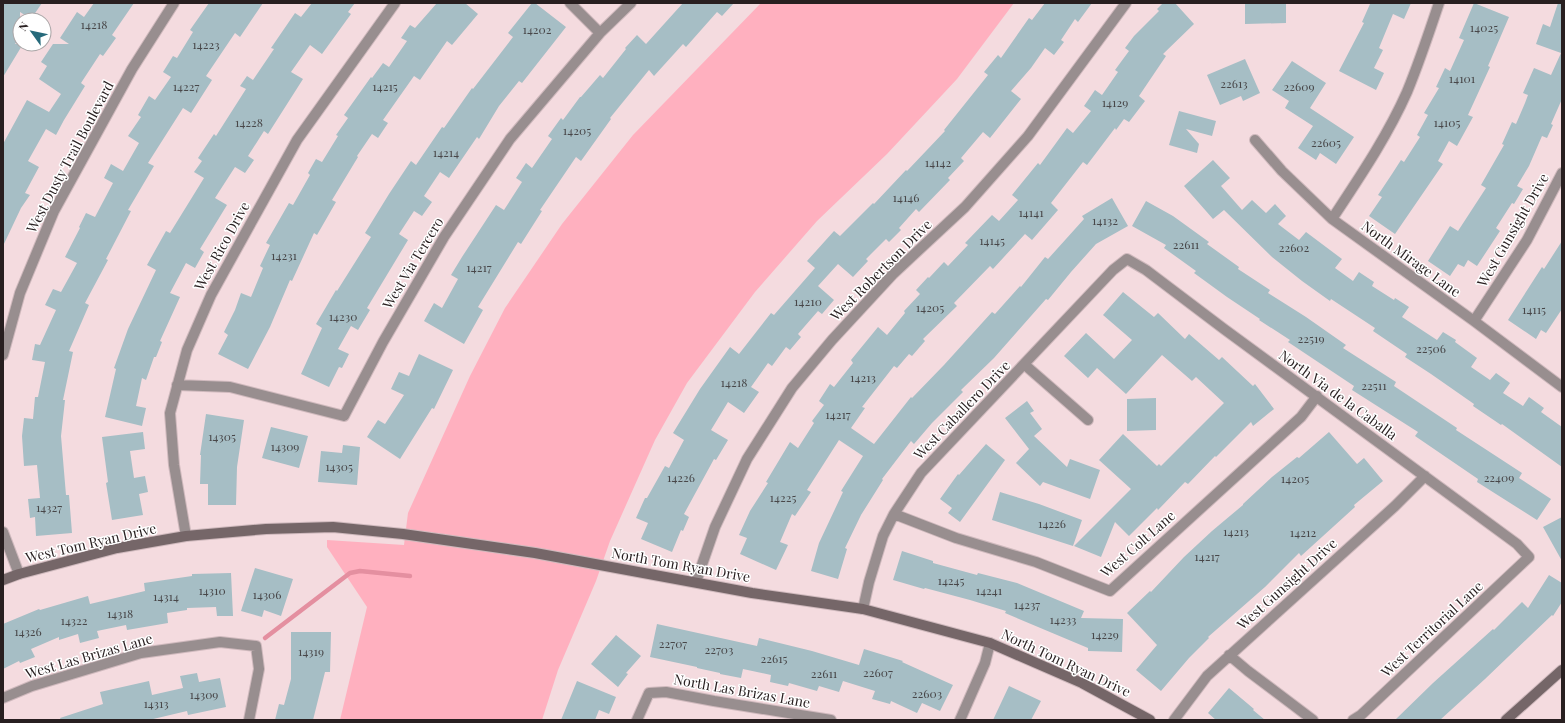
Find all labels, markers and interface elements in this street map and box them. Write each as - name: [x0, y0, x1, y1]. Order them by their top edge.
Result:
- north arrow: [12, 12, 52, 52]
- house number: 14218: [81, 16, 107, 32]
- text: N: [15, 19, 32, 34]
- house number: 14025: [1470, 19, 1498, 35]
- house number: 14202: [522, 21, 552, 37]
- house number: 14223: [192, 36, 220, 52]
- house number: 14101: [1449, 70, 1476, 86]
- house number: 22613: [1220, 75, 1248, 91]
- street label: West Dusty Trail Boulevard: [21, 78, 118, 237]
- house number: 14227: [173, 78, 199, 94]
- house number: 14215: [372, 78, 398, 94]
- house number: 22609: [1283, 78, 1315, 94]
- house number: 14129: [1102, 94, 1128, 110]
- house number: 14228: [235, 114, 263, 130]
- house number: 14105: [1434, 114, 1461, 130]
- house number: 14205: [563, 122, 591, 138]
- house number: 22605: [1311, 134, 1341, 150]
- house number: 14214: [433, 144, 459, 160]
- house number: 14142: [925, 154, 951, 170]
- street label: West Gunsight Drive: [1472, 170, 1553, 291]
- house number: 14146: [893, 189, 919, 205]
- street label: West Rico Drive: [189, 198, 254, 294]
- house number: 14141: [1018, 204, 1044, 220]
- house number: 14132: [1092, 212, 1118, 228]
- street label: West Via Tercero: [377, 213, 448, 313]
- street label: West Robertson Drive: [825, 215, 936, 325]
- street label: North Mirage Lane: [1358, 216, 1465, 301]
- house number: 14145: [979, 232, 1005, 248]
- house number: 22611: [1173, 236, 1200, 252]
- house number: 22602: [1279, 239, 1310, 255]
- house number: 14231: [271, 247, 298, 263]
- house number: 14217: [466, 259, 492, 275]
- house number: 14210: [794, 293, 822, 309]
- house number: 14205: [916, 299, 944, 315]
- house number: 14115: [1522, 301, 1546, 317]
- house number: 14230: [329, 308, 357, 324]
- house number: 22519: [1297, 330, 1325, 346]
- house number: 22506: [1416, 340, 1446, 356]
- street label: North Via de la Caballa: [1275, 345, 1401, 444]
- street label: West Caballero Drive: [909, 356, 1014, 464]
- house number: 14213: [850, 369, 876, 385]
- house number: 14218: [721, 374, 747, 390]
- house number: 22511: [1361, 377, 1387, 393]
- house number: 14217: [825, 406, 851, 422]
- house number: 14305: [208, 428, 236, 444]
- house number: 14309: [271, 438, 299, 454]
- house number: 14305: [325, 458, 353, 474]
- house number: 14226: [667, 469, 695, 485]
- house number: 22409: [1484, 469, 1514, 485]
- house number: 14205: [1281, 470, 1309, 486]
- house number: 14225: [770, 489, 796, 505]
- house number: 14327: [36, 499, 62, 515]
- street label: West Colt Lane: [1095, 506, 1179, 582]
- house number: 14226: [1038, 515, 1066, 531]
- street label: West Tom Ryan Drive: [23, 518, 158, 567]
- house number: 14213: [1223, 523, 1249, 539]
- house number: 14212: [1290, 524, 1316, 540]
- street label: West Gunsight Drive: [1232, 534, 1341, 634]
- street label: North Tom Ryan Drive: [610, 543, 752, 586]
- house number: 14217: [1194, 548, 1220, 564]
- house number: 14245: [937, 572, 965, 588]
- street label: West Territorial Lane: [1376, 576, 1487, 682]
- house number: 14310: [198, 582, 226, 598]
- house number: 14241: [976, 582, 1003, 598]
- house number: 14306: [253, 586, 281, 602]
- house number: 14314: [153, 588, 179, 604]
- house number: 14237: [1014, 596, 1040, 612]
- house number: 14318: [107, 605, 133, 621]
- house number: 14233: [1050, 611, 1076, 627]
- house number: 14322: [60, 612, 88, 628]
- house number: 14326: [14, 623, 42, 639]
- street label: North Tom Ryan Drive: [999, 624, 1134, 701]
- house number: 14229: [1091, 626, 1119, 642]
- street label: West Las Brizas Lane: [22, 628, 155, 683]
- house number: 22707: [659, 635, 687, 651]
- house number: 22703: [705, 641, 733, 657]
- house number: 14319: [298, 643, 324, 659]
- house number: 22615: [761, 650, 788, 666]
- house number: 22607: [863, 664, 893, 680]
- house number: 22611: [811, 665, 838, 681]
- street label: North Las Brizas Lane: [672, 669, 812, 712]
- house number: 22603: [912, 685, 942, 701]
- house number: 14309: [190, 686, 218, 702]
- house number: 14313: [143, 695, 169, 711]

